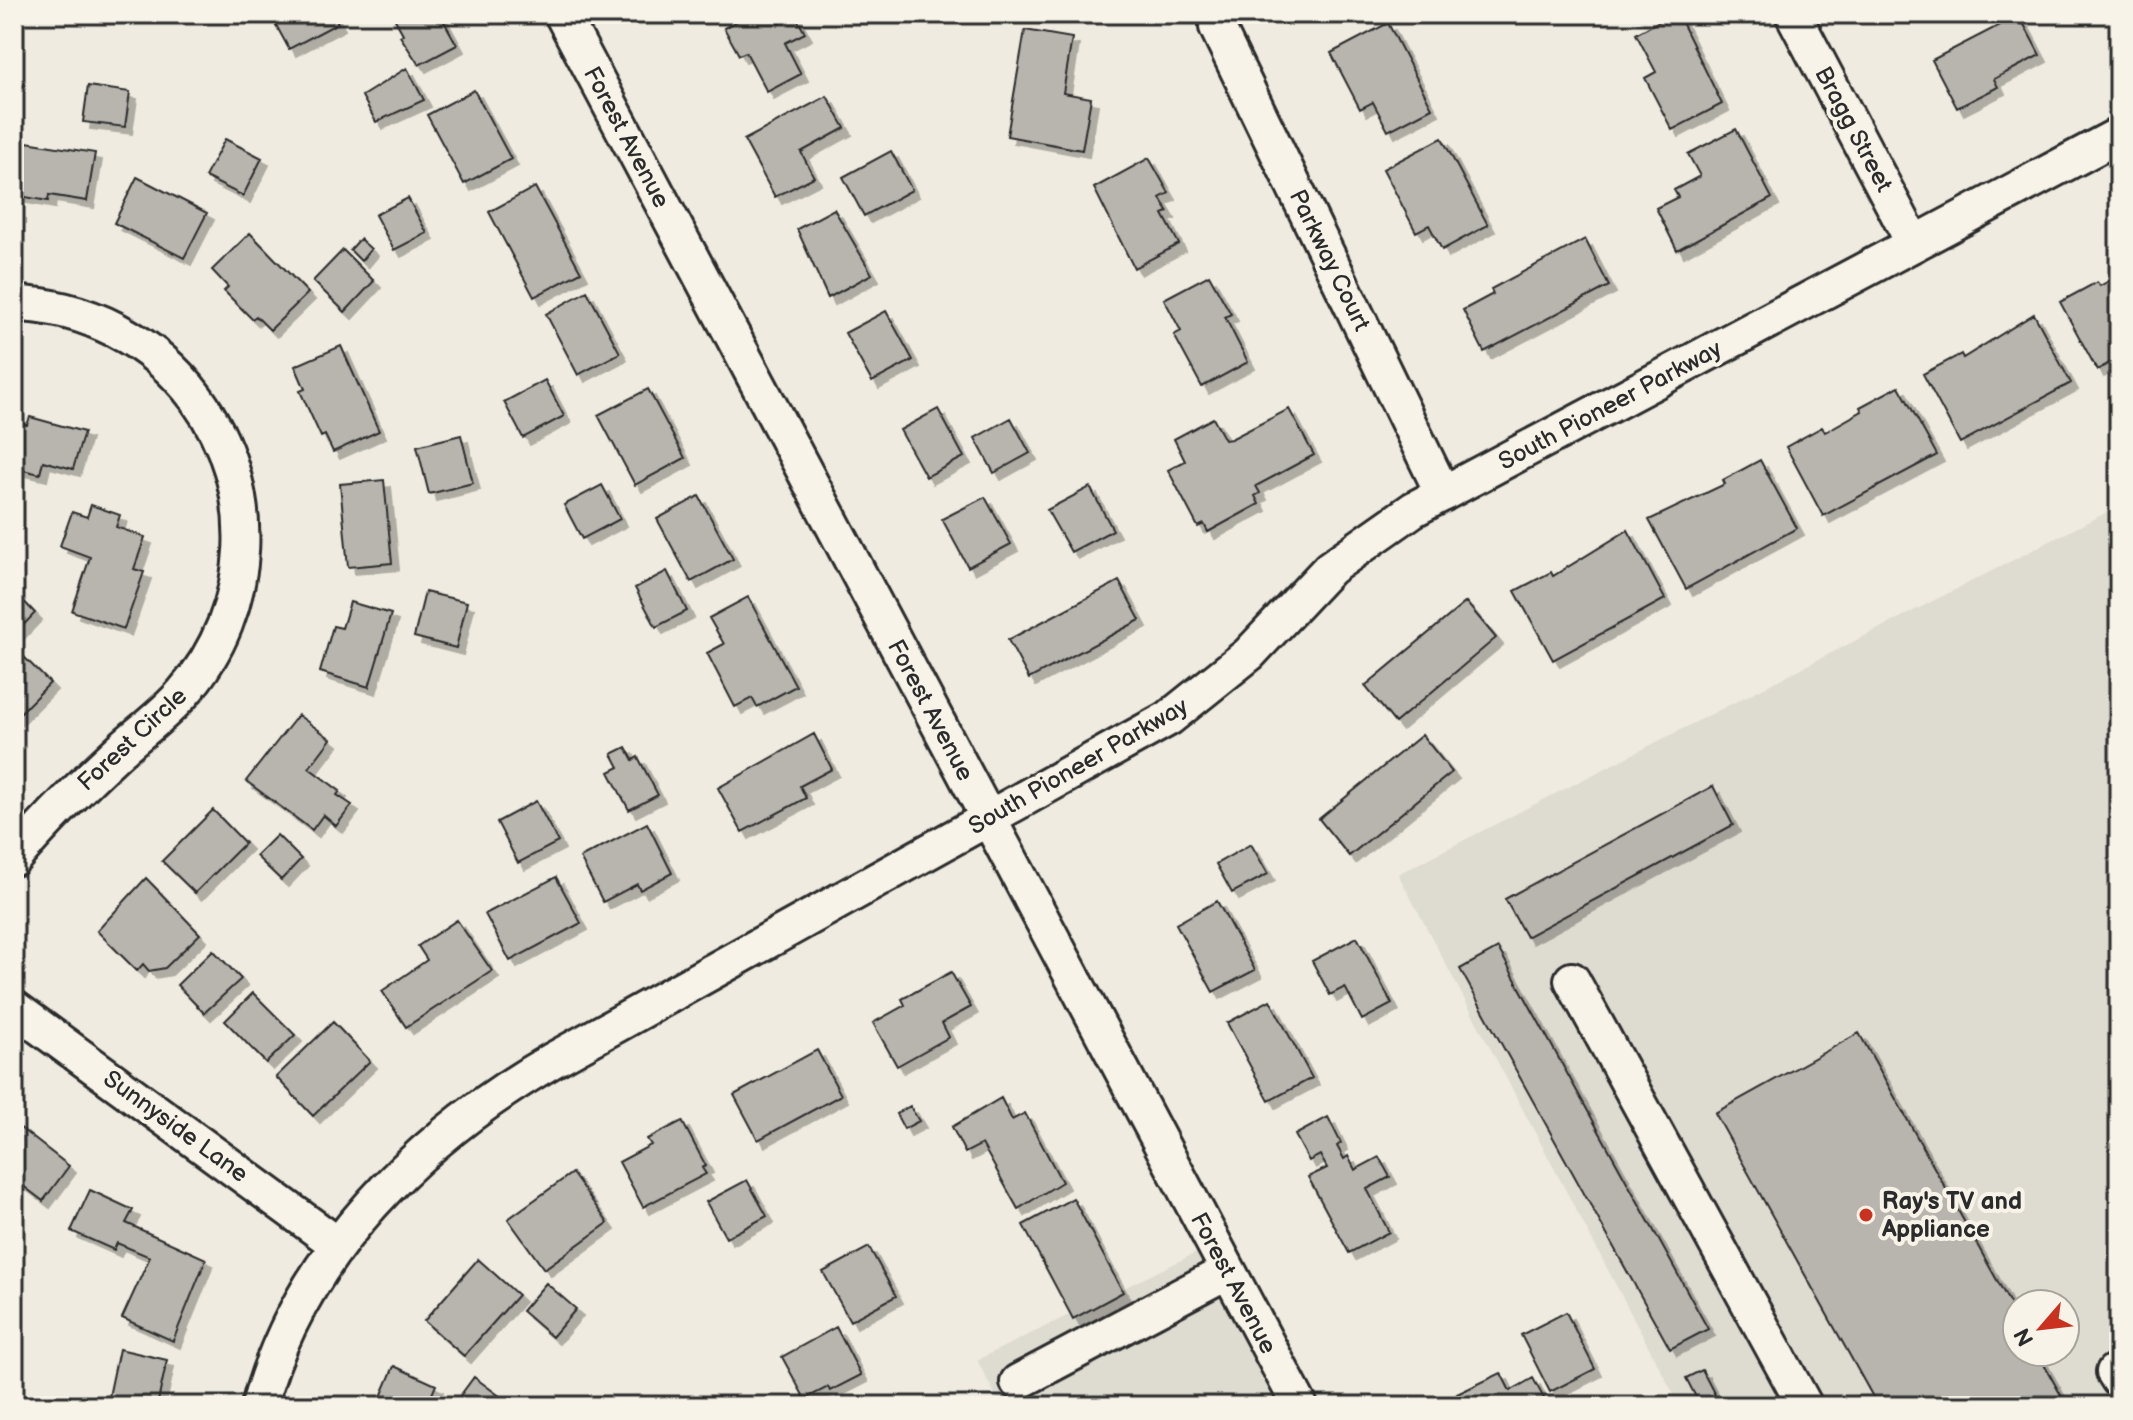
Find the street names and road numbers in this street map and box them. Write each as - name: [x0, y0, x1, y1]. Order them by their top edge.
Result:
- street label: Forest Avenue: [577, 62, 676, 213]
- street label: Bragg Street: [1808, 62, 1899, 197]
- street label: Parkway Court: [1283, 185, 1377, 336]
- street label: South Pioneer Parkway: [1494, 334, 1727, 477]
- street label: Forest Avenue: [881, 635, 980, 786]
- street label: Forest Circle: [72, 682, 193, 797]
- street label: South Pioneer Parkway: [963, 692, 1193, 841]
- street label: Sunnyside Lane: [98, 1064, 254, 1189]
- street label: Forest Avenue: [1184, 1208, 1283, 1359]

